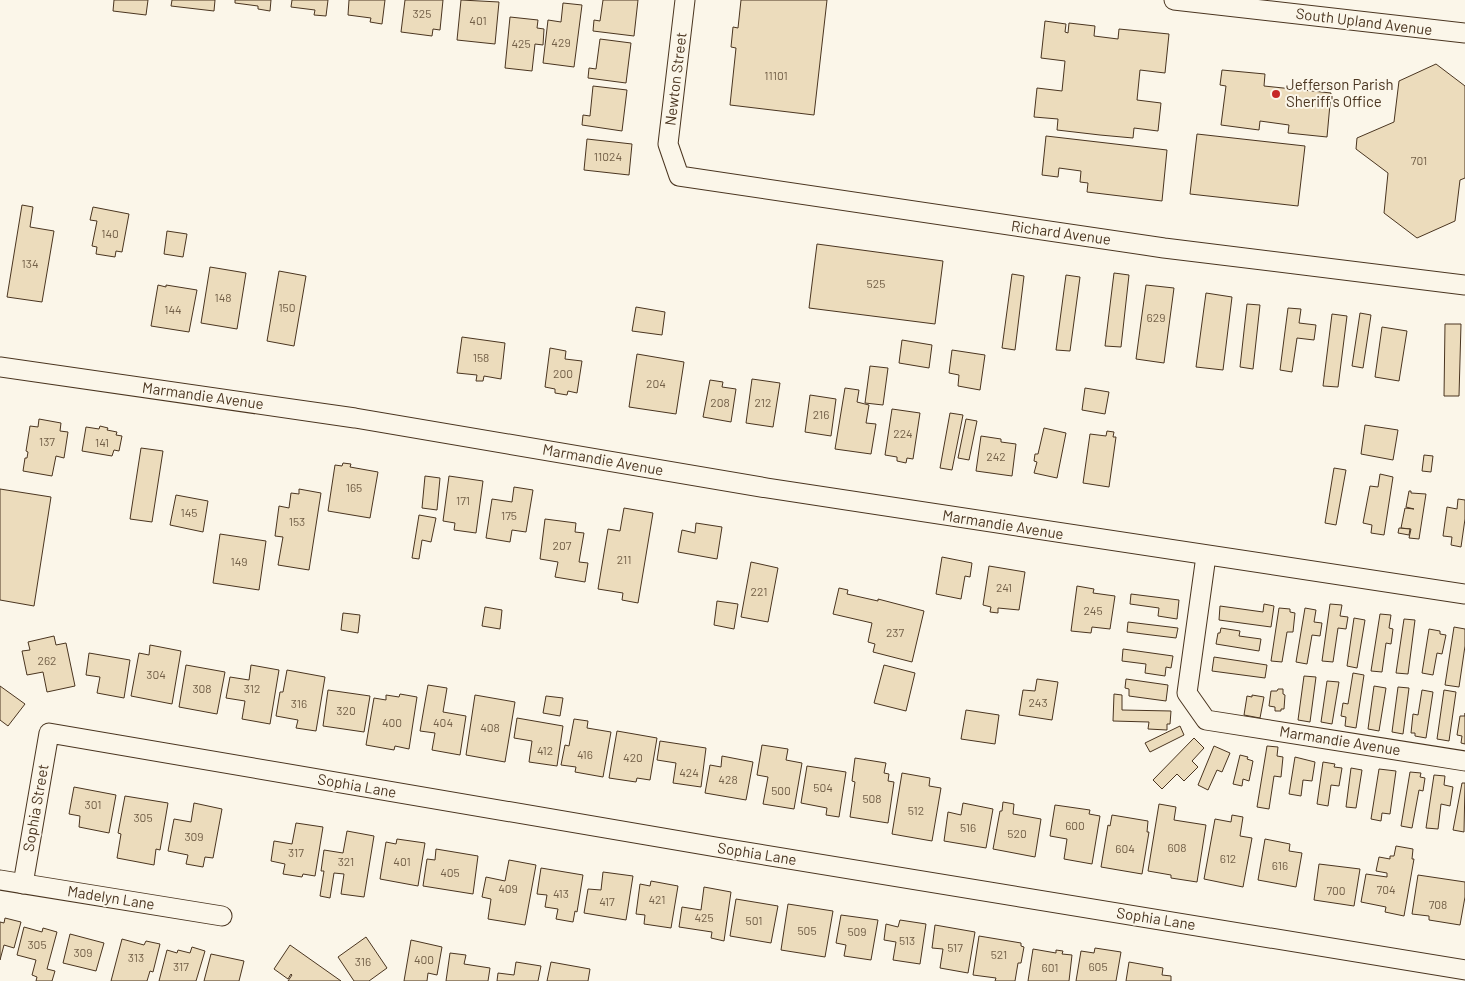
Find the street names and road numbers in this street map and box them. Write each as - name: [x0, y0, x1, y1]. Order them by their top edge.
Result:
- street label: South Upland Avenue: [1295, 4, 1433, 38]
- street label: Newton Street: [660, 31, 690, 127]
- street label: Richard Avenue: [1010, 216, 1112, 248]
- street label: Marmandie Avenue: [141, 378, 265, 412]
- street label: Marmandie Avenue: [541, 440, 665, 479]
- street label: Marmandie Avenue: [941, 506, 1065, 542]
- street label: Marmandie Avenue: [1278, 722, 1402, 758]
- street label: Sophia Street: [18, 763, 52, 853]
- street label: Sophia Lane: [316, 769, 398, 801]
- street label: Sophia Lane: [716, 838, 798, 868]
- street label: Madelyn Lane: [66, 881, 156, 913]
- street label: Sophia Lane: [1115, 903, 1197, 933]

